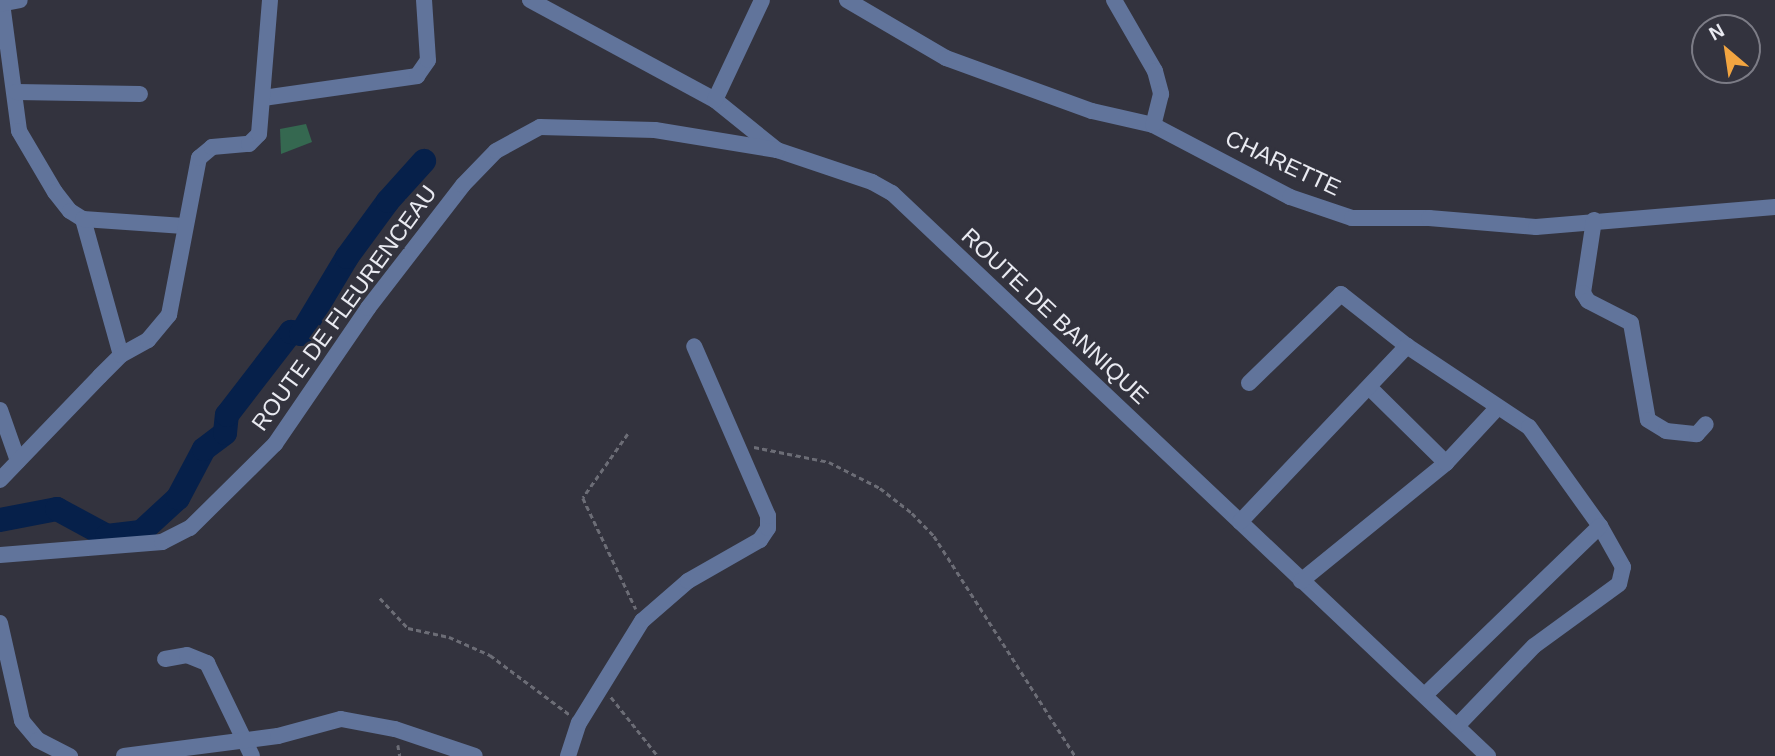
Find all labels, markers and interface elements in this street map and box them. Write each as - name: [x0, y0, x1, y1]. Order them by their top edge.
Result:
- north arrow: [1691, 14, 1761, 84]
- text: N: [1705, 19, 1728, 44]
- street label: CHARETTE: [1221, 124, 1345, 202]
- street label: ROUTE DE FLEURENCEAU: [246, 180, 442, 436]
- street label: ROUTE DE BANNIQUE: [956, 222, 1154, 410]

